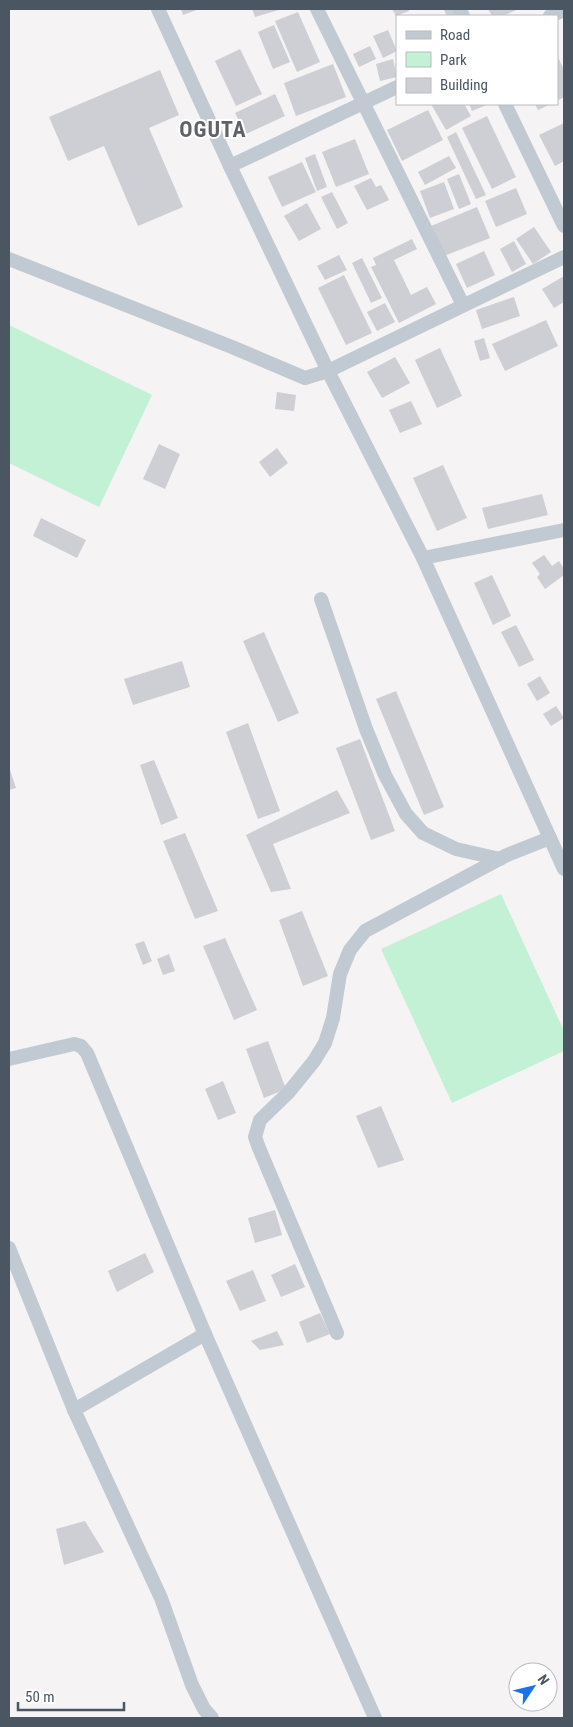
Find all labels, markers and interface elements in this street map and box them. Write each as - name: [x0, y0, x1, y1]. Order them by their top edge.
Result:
- legend: [396, 15, 558, 105]
- text: Road: [440, 26, 470, 44]
- text: Park: [440, 51, 467, 69]
- text: Building: [440, 76, 488, 94]
- district label: OGUTA: [179, 117, 247, 142]
- north arrow: [508, 1662, 558, 1712]
- text: N: [535, 1671, 553, 1688]
- scale bar: [18, 1680, 124, 1712]
- text: 50 m: [25, 1688, 55, 1706]

